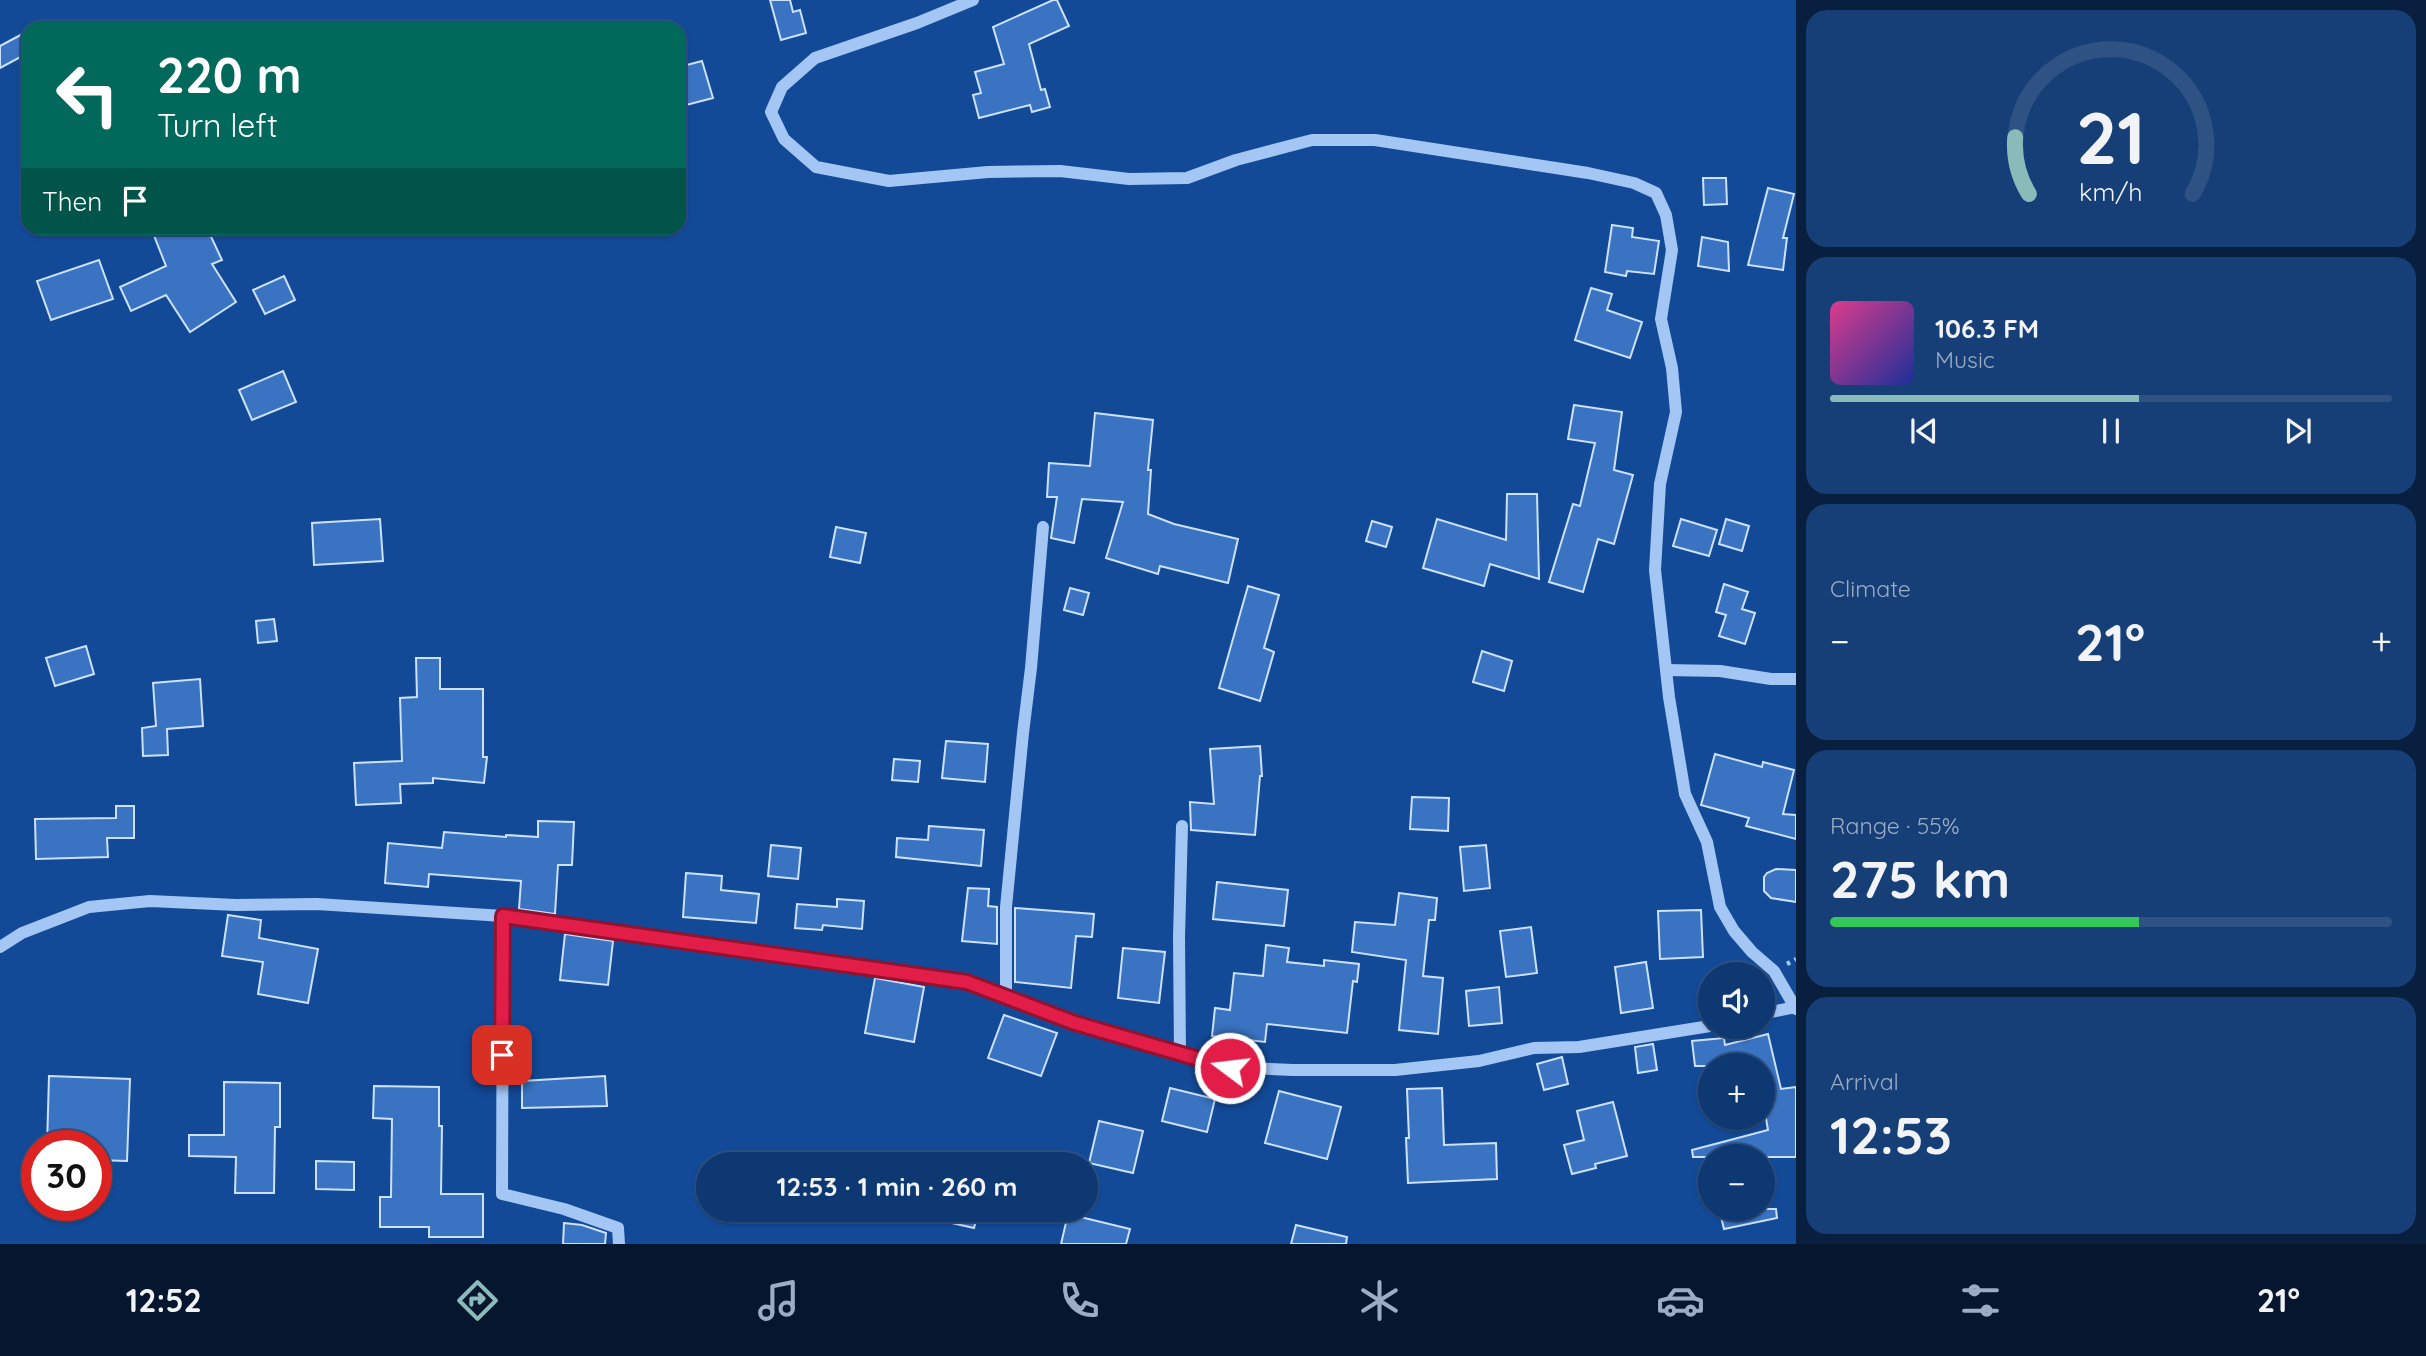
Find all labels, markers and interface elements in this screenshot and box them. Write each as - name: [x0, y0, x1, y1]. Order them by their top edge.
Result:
- text: 220 m: [157, 44, 302, 105]
- icon: left: [42, 49, 133, 140]
- text: 21: [2076, 92, 2146, 183]
- text: Turn left: [157, 105, 278, 145]
- text: km/h: [2079, 176, 2143, 207]
- icon: arrive: [116, 182, 154, 220]
- text: Then: [42, 185, 102, 218]
- text: 106.3 FM: [1935, 312, 2039, 345]
- text: Music: [1935, 345, 1995, 374]
- icon: previous: [1905, 412, 1943, 450]
- icon: pause: [2092, 412, 2130, 450]
- icon: next: [2279, 412, 2317, 450]
- text: Climate: [1830, 574, 1911, 603]
- text: 21°: [2075, 609, 2145, 674]
- text: −: [1830, 617, 1850, 665]
- text: +: [2371, 617, 2392, 665]
- text: Range · 55%: [1830, 811, 1960, 840]
- text: 275 km: [1830, 846, 2010, 911]
- map controls: [1698, 962, 1775, 1221]
- button: sound: [1698, 962, 1775, 1039]
- pin: [472, 1025, 532, 1085]
- position arrow: [1193, 1031, 1267, 1105]
- icon: arrive: [483, 1036, 521, 1074]
- button: +: [1698, 1053, 1775, 1130]
- text: Arrival: [1830, 1067, 1899, 1096]
- text: 12:53: [1830, 1102, 1952, 1167]
- speed limit sign: 30: [21, 1130, 112, 1221]
- button: −: [1698, 1144, 1775, 1221]
- text: 12:53 · 1 min · 260 m: [777, 1170, 1018, 1203]
- icon: directions: [453, 1276, 502, 1325]
- icon: music: [754, 1276, 803, 1325]
- icon: phone: [1055, 1276, 1104, 1325]
- icon: climate: [1355, 1276, 1404, 1325]
- icon: car: [1656, 1276, 1705, 1325]
- icon: filters: [1956, 1276, 2005, 1325]
- text: 12:52: [126, 1280, 202, 1320]
- text: 21°: [2257, 1280, 2300, 1320]

